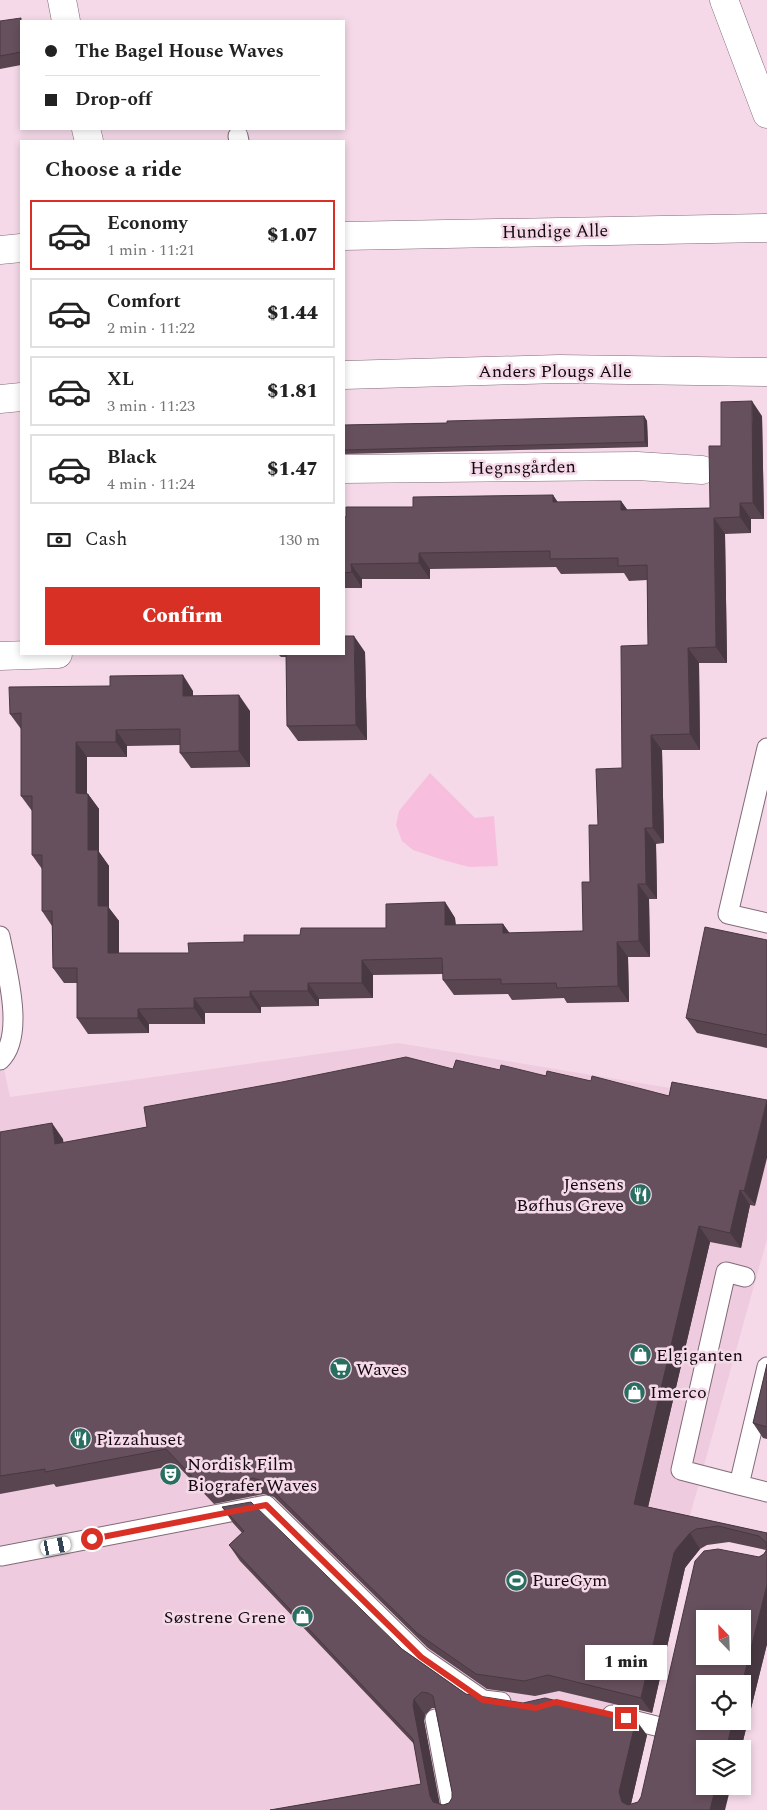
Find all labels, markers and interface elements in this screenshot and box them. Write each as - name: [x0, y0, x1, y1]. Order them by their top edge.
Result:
- text: The Bagel House Waves: [75, 37, 284, 66]
- text: Drop-off: [75, 85, 152, 114]
- text: Choose a ride: [45, 153, 182, 186]
- text: Economy: [107, 209, 188, 238]
- icon: car: [47, 213, 92, 258]
- street label: Hundige Alle: [502, 217, 608, 246]
- text: $1.07: [267, 221, 318, 250]
- text: 1 min · 11:21: [107, 238, 195, 262]
- text: Comfort: [107, 287, 181, 316]
- icon: car: [47, 291, 92, 336]
- text: $1.44: [267, 299, 318, 328]
- text: 2 min · 11:22: [107, 316, 195, 340]
- street label: Anders Plougs Alle: [478, 358, 632, 385]
- text: XL: [107, 365, 134, 394]
- icon: car: [47, 369, 92, 414]
- text: $1.81: [267, 377, 318, 406]
- text: 3 min · 11:23: [107, 394, 195, 418]
- text: Black: [107, 443, 157, 472]
- icon: car: [47, 447, 92, 492]
- street label: Hegnsgården: [470, 453, 576, 482]
- text: $1.47: [267, 455, 318, 484]
- text: 4 min · 11:24: [107, 472, 195, 496]
- text: Cash: [85, 525, 127, 554]
- icon: cash: [45, 526, 73, 554]
- text: 130 m: [278, 528, 320, 552]
- button: Confirm: [45, 587, 320, 645]
- place label: Jensens Bøfhus Greve: [516, 1171, 624, 1219]
- restaurant icon: Jensens Bøfhus Greve: [628, 1182, 652, 1206]
- place label: Elgiganten: [656, 1342, 743, 1369]
- shop icon: Elgiganten: [628, 1343, 652, 1367]
- place label: Waves: [356, 1356, 407, 1383]
- supermarket icon: Waves: [328, 1357, 352, 1381]
- place label: Imerco: [650, 1379, 707, 1406]
- shop icon: Imerco: [622, 1380, 646, 1404]
- place label: Pizzahuset: [96, 1426, 183, 1453]
- restaurant icon: Pizzahuset: [68, 1427, 92, 1451]
- place label: Nordisk Film Biografer Waves: [187, 1451, 318, 1499]
- theatre icon: Nordisk Film Biografer Waves: [159, 1462, 183, 1486]
- route start: [81, 1528, 103, 1550]
- car: [39, 1536, 72, 1556]
- place label: PureGym: [532, 1567, 607, 1594]
- sports icon: PureGym: [504, 1568, 528, 1592]
- place label: Søstrene Grene: [164, 1604, 286, 1631]
- shop icon: Søstrene Grene: [290, 1605, 314, 1629]
- north arrow: [696, 1610, 751, 1665]
- map controls: [696, 1610, 751, 1795]
- callout: 1 min: [585, 1646, 667, 1680]
- text: 1 min: [604, 1650, 648, 1674]
- button: locate: [696, 1675, 751, 1730]
- route end: [615, 1707, 637, 1729]
- button: layers: [696, 1740, 751, 1795]

